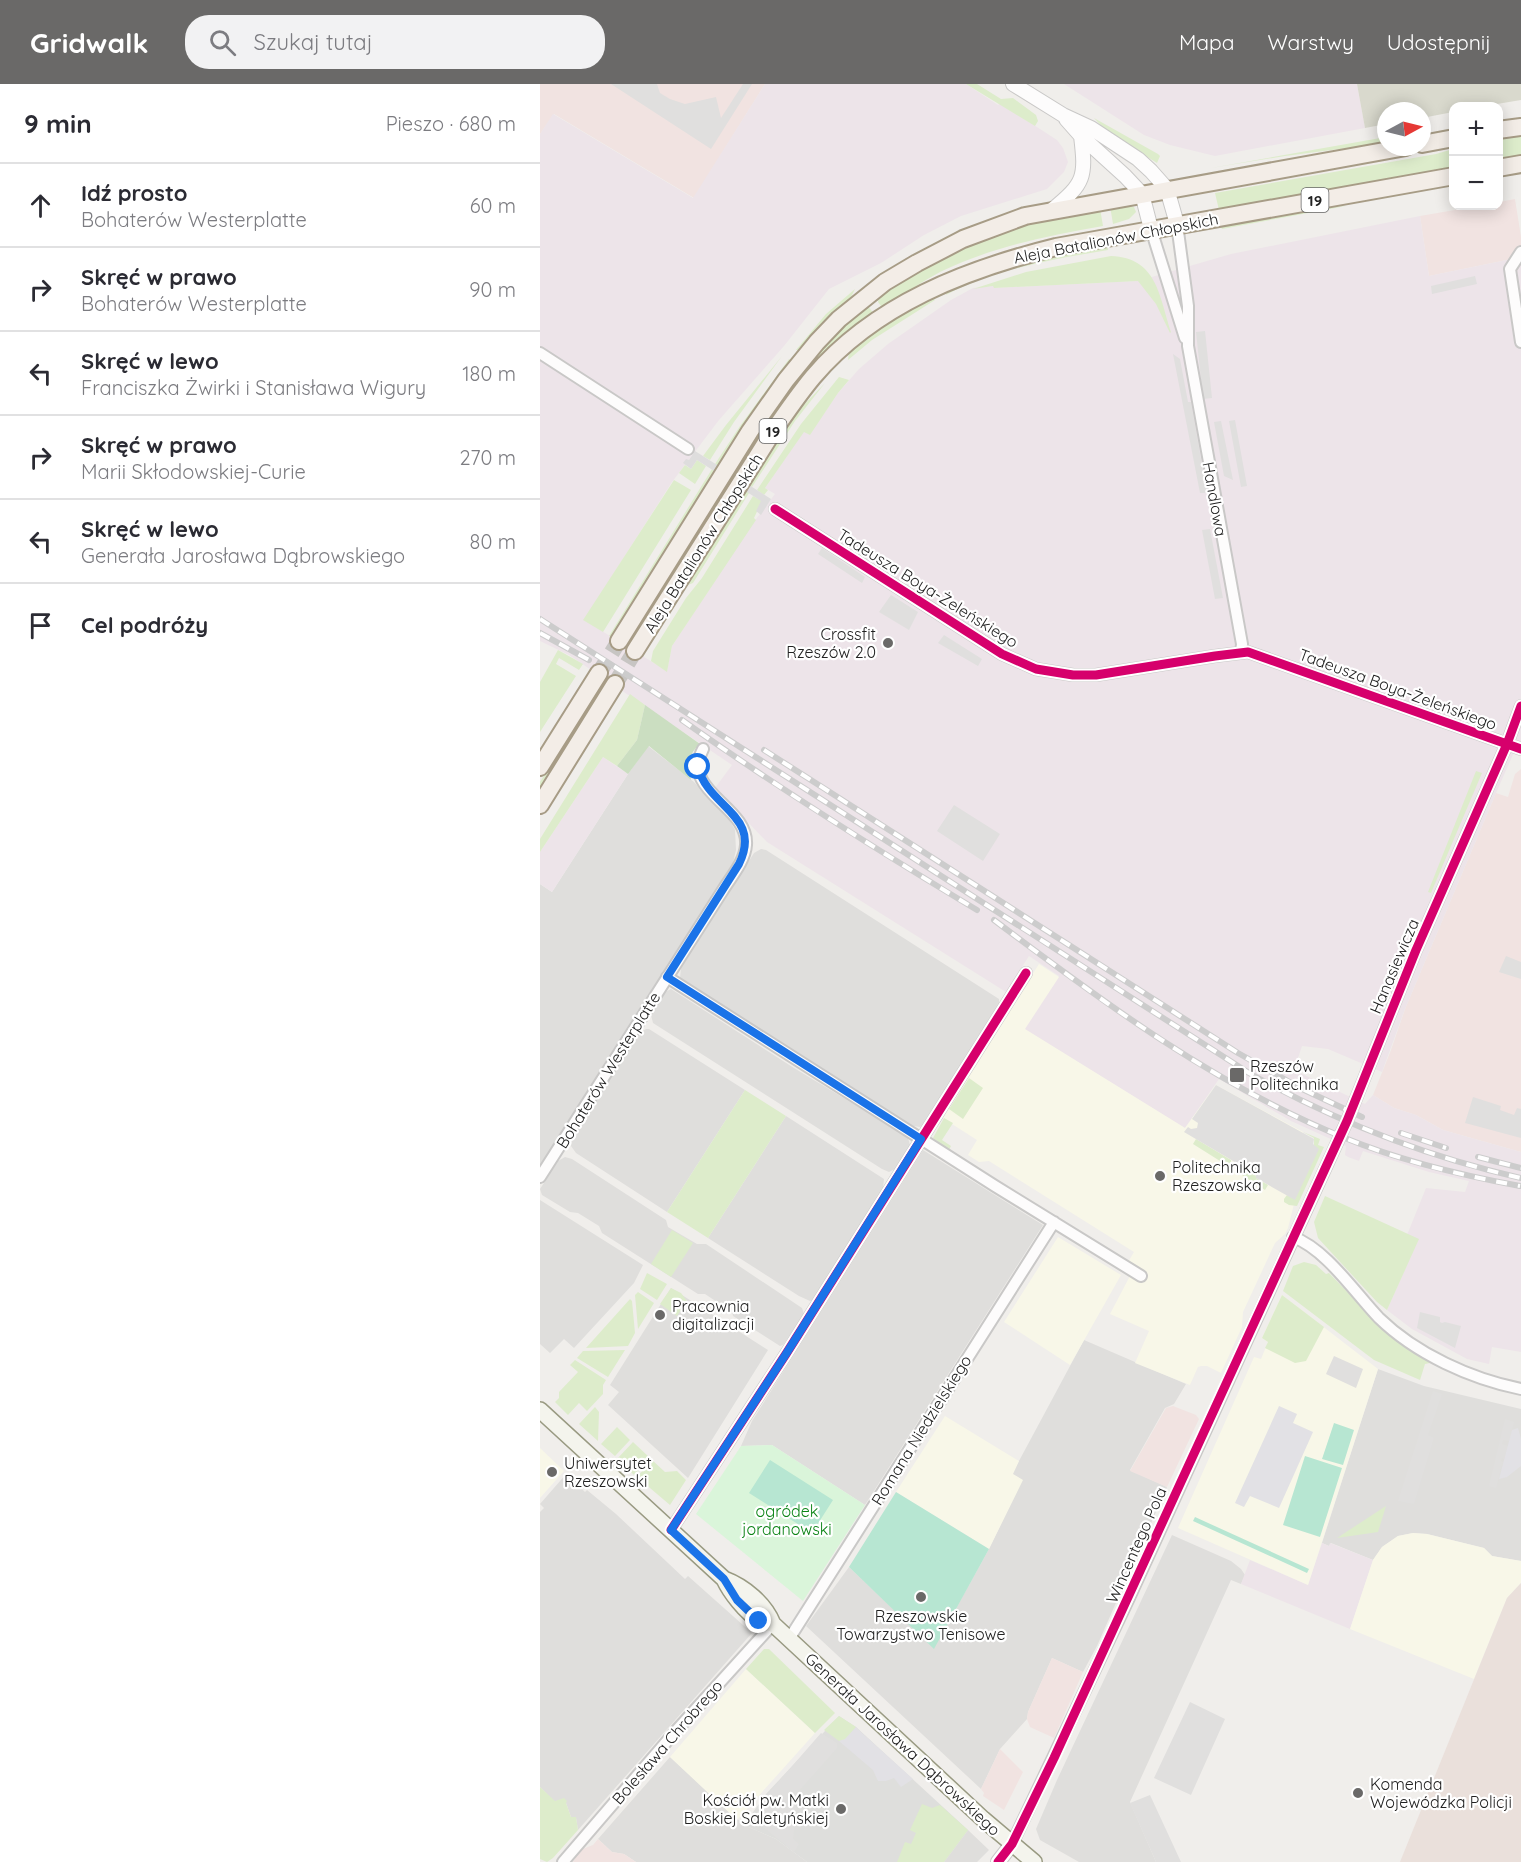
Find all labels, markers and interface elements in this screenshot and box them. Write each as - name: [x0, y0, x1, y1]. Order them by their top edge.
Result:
- search box: [185, 15, 605, 69]
- text: Gridwalk: [30, 25, 149, 60]
- icon: search: [206, 26, 239, 59]
- text: Szukaj tutaj: [254, 28, 373, 56]
- text: Mapa: [1179, 29, 1234, 55]
- text: Warstwy: [1267, 29, 1354, 55]
- text: Udostępnij: [1387, 29, 1491, 55]
- north arrow: [1377, 102, 1431, 156]
- map controls: [1449, 102, 1503, 210]
- button: +: [1449, 102, 1503, 156]
- text: 9 min: [24, 107, 92, 140]
- text: Pieszo · 680 m: [386, 111, 516, 136]
- button: −: [1449, 156, 1503, 210]
- text: Idź prosto: [81, 179, 188, 207]
- road number: 19: [1302, 188, 1328, 212]
- icon: ahead: [24, 189, 57, 222]
- text: 60 m: [470, 193, 516, 218]
- text: Bohaterów Westerplatte: [81, 207, 307, 232]
- street label: Aleja Batalionów Chłopskich: [1012, 208, 1220, 268]
- text: Skręć w prawo: [81, 263, 237, 291]
- icon: right: [24, 273, 57, 306]
- text: 90 m: [469, 277, 516, 302]
- text: Bohaterów Westerplatte: [81, 291, 307, 316]
- text: Skręć w lewo: [81, 347, 219, 375]
- icon: left: [24, 357, 57, 390]
- text: 180 m: [462, 361, 516, 386]
- text: Franciszka Żwirki i Stanisława Wigury: [81, 375, 426, 400]
- road number: 19: [760, 419, 786, 443]
- text: Skręć w prawo: [81, 431, 237, 459]
- icon: right: [24, 441, 57, 474]
- text: 270 m: [459, 445, 516, 470]
- street label: Aleja Batalionów Chłopskich: [639, 449, 767, 637]
- text: Marii Skłodowskiej-Curie: [81, 459, 306, 484]
- street label: Handlowa: [1199, 460, 1231, 538]
- text: Skręć w lewo: [81, 515, 219, 543]
- street label: Tadeusza Boya-Żeleńskiego: [834, 524, 1022, 652]
- icon: left: [24, 525, 57, 558]
- text: 80 m: [470, 529, 516, 554]
- text: Generała Jarosława Dąbrowskiego: [81, 543, 405, 568]
- icon: arrive: [24, 609, 57, 642]
- text: Cel podróży: [81, 611, 208, 639]
- place label: Crossfit Rzeszów 2.0: [786, 624, 876, 662]
- marker: Crossfit Rzeszów 2.0: [881, 636, 895, 650]
- street label: Tadeusza Boya-Żeleńskiego: [1296, 644, 1500, 734]
- route start: [684, 753, 710, 779]
- street label: Hanasiewicza: [1365, 915, 1423, 1017]
- street label: Bohaterów Westerplatte: [552, 988, 664, 1152]
- place label: Rzeszów Politechnika: [1250, 1056, 1339, 1094]
- marker: Rzeszów Politechnika: [1228, 1066, 1246, 1084]
- place label: Politechnika Rzeszowska: [1172, 1157, 1262, 1195]
- marker: Politechnika Rzeszowska: [1153, 1169, 1167, 1183]
- place label: Pracownia digitalizacji: [672, 1296, 754, 1334]
- marker: Pracownia digitalizacji: [653, 1308, 667, 1322]
- street label: Romana Niedzielskiego: [867, 1351, 975, 1509]
- place label: Uniwersytet Rzeszowski: [564, 1453, 652, 1491]
- marker: Uniwersytet Rzeszowski: [545, 1465, 559, 1479]
- street label: Wincentego Pola: [1101, 1484, 1171, 1606]
- park label: ogródek jordanowski: [741, 1501, 832, 1539]
- marker: Rzeszowskie Towarzystwo Tenisowe: [914, 1590, 928, 1604]
- place label: Rzeszowskie Towarzystwo Tenisowe: [836, 1606, 1006, 1644]
- route end: [745, 1607, 771, 1633]
- street label: Generała Jarosława Dąbrowskiego: [801, 1648, 1005, 1840]
- street label: Bolesława Chrobrego: [607, 1676, 727, 1808]
- place label: Komenda Wojewódzka Policji: [1370, 1774, 1512, 1812]
- marker: Komenda Wojewódzka Policji: [1351, 1786, 1365, 1800]
- place label: Kościół pw. Matki Boskiej Saletyńskiej: [684, 1790, 829, 1828]
- marker: Kościół pw. Matki Boskiej Saletyńskiej: [834, 1802, 848, 1816]

